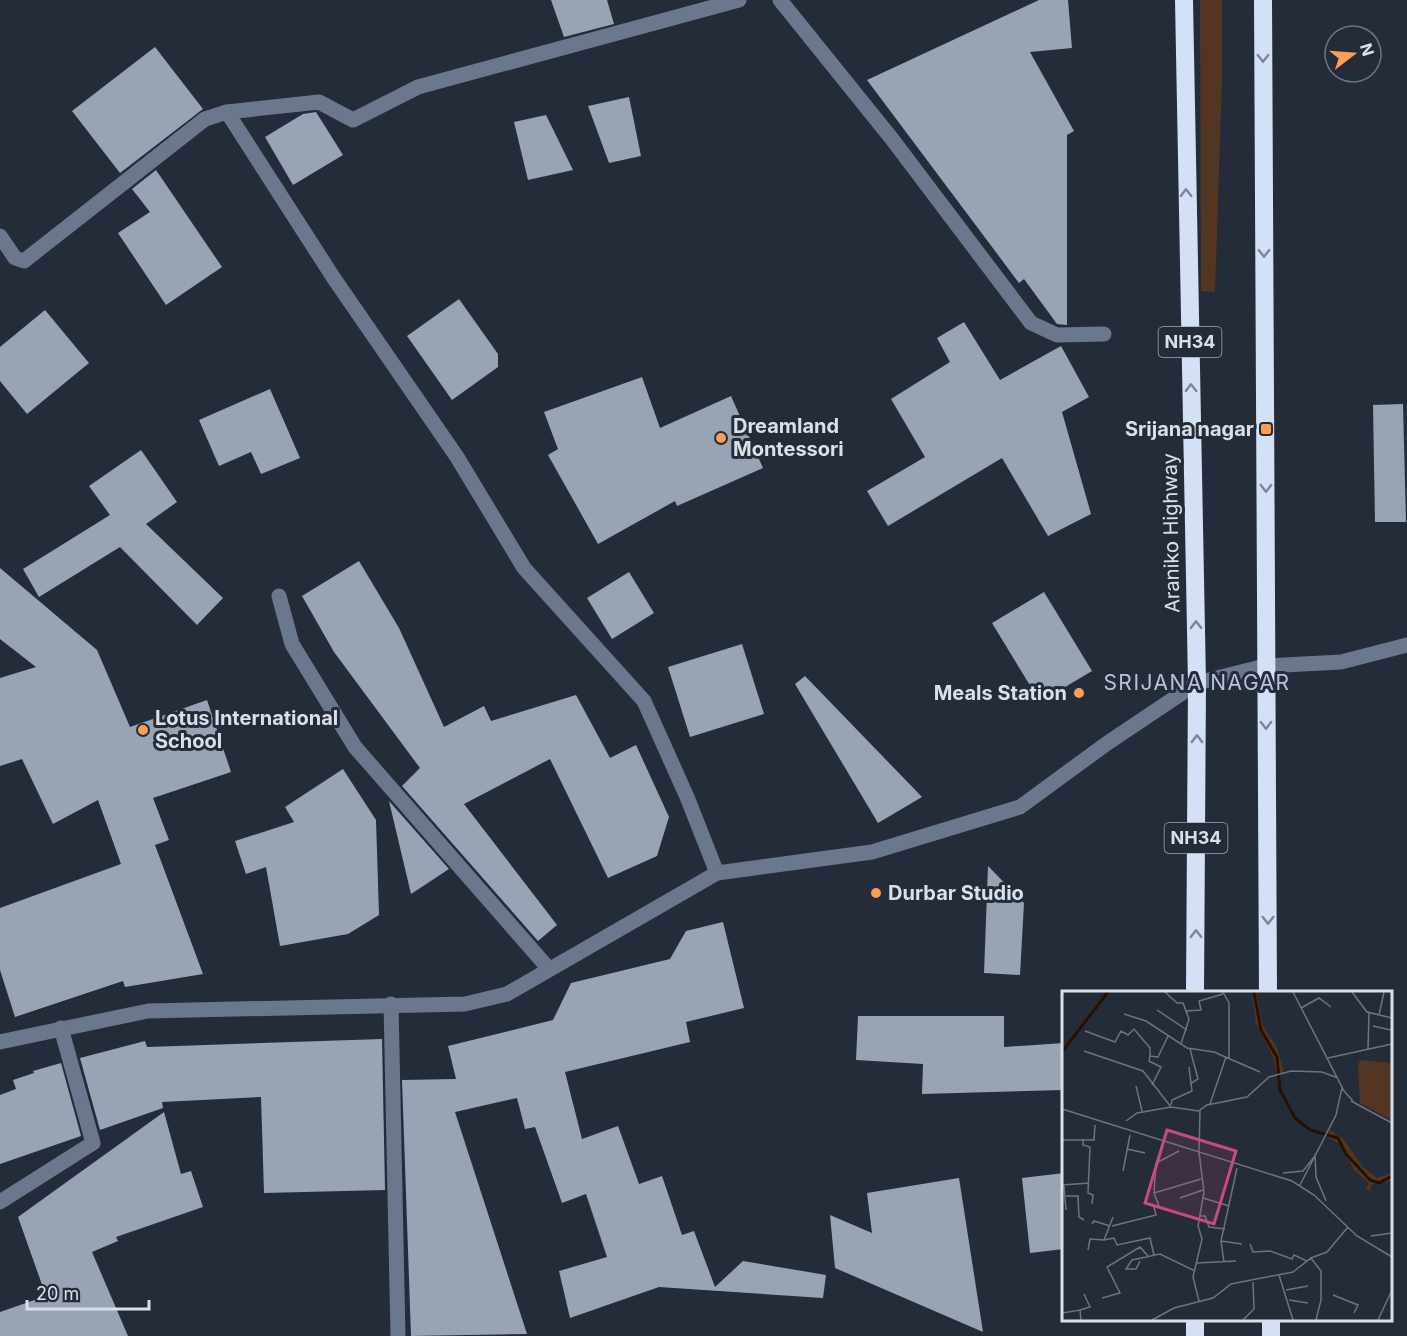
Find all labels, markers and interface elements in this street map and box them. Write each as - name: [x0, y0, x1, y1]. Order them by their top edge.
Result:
- north arrow: [1323, 24, 1383, 84]
- text: N: [1356, 41, 1379, 58]
- one-way arrow: [1257, 54, 1269, 63]
- one-way arrow: [1180, 188, 1192, 197]
- one-way arrow: [1258, 249, 1271, 258]
- road number: NH34: [1158, 327, 1222, 357]
- one-way arrow: [1184, 383, 1197, 392]
- place label: Dreamland Montessori: [733, 414, 844, 461]
- place label: Srijana nagar: [1125, 417, 1254, 441]
- marker: Srijana nagar: [1259, 422, 1273, 436]
- marker: Dreamland Montessori: [714, 431, 728, 445]
- street label: Araniko Highway: [1158, 453, 1184, 613]
- one-way arrow: [1260, 483, 1272, 492]
- one-way arrow: [1190, 620, 1202, 629]
- district label: SRIJANA NAGAR: [1103, 670, 1291, 695]
- place label: Meals Station: [934, 681, 1067, 705]
- marker: Meals Station: [1072, 686, 1086, 700]
- place label: Lotus International School: [155, 706, 338, 753]
- one-way arrow: [1260, 720, 1272, 729]
- marker: Lotus International School: [136, 723, 150, 737]
- one-way arrow: [1191, 735, 1203, 744]
- road number: NH34: [1164, 823, 1228, 853]
- place label: Durbar Studio: [888, 881, 1024, 905]
- marker: Durbar Studio: [869, 886, 883, 900]
- one-way arrow: [1262, 915, 1274, 924]
- one-way arrow: [1190, 930, 1202, 939]
- inset map: [1062, 991, 1392, 1321]
- scale bar: [27, 1273, 148, 1311]
- text: 20 m: [36, 1283, 79, 1304]

